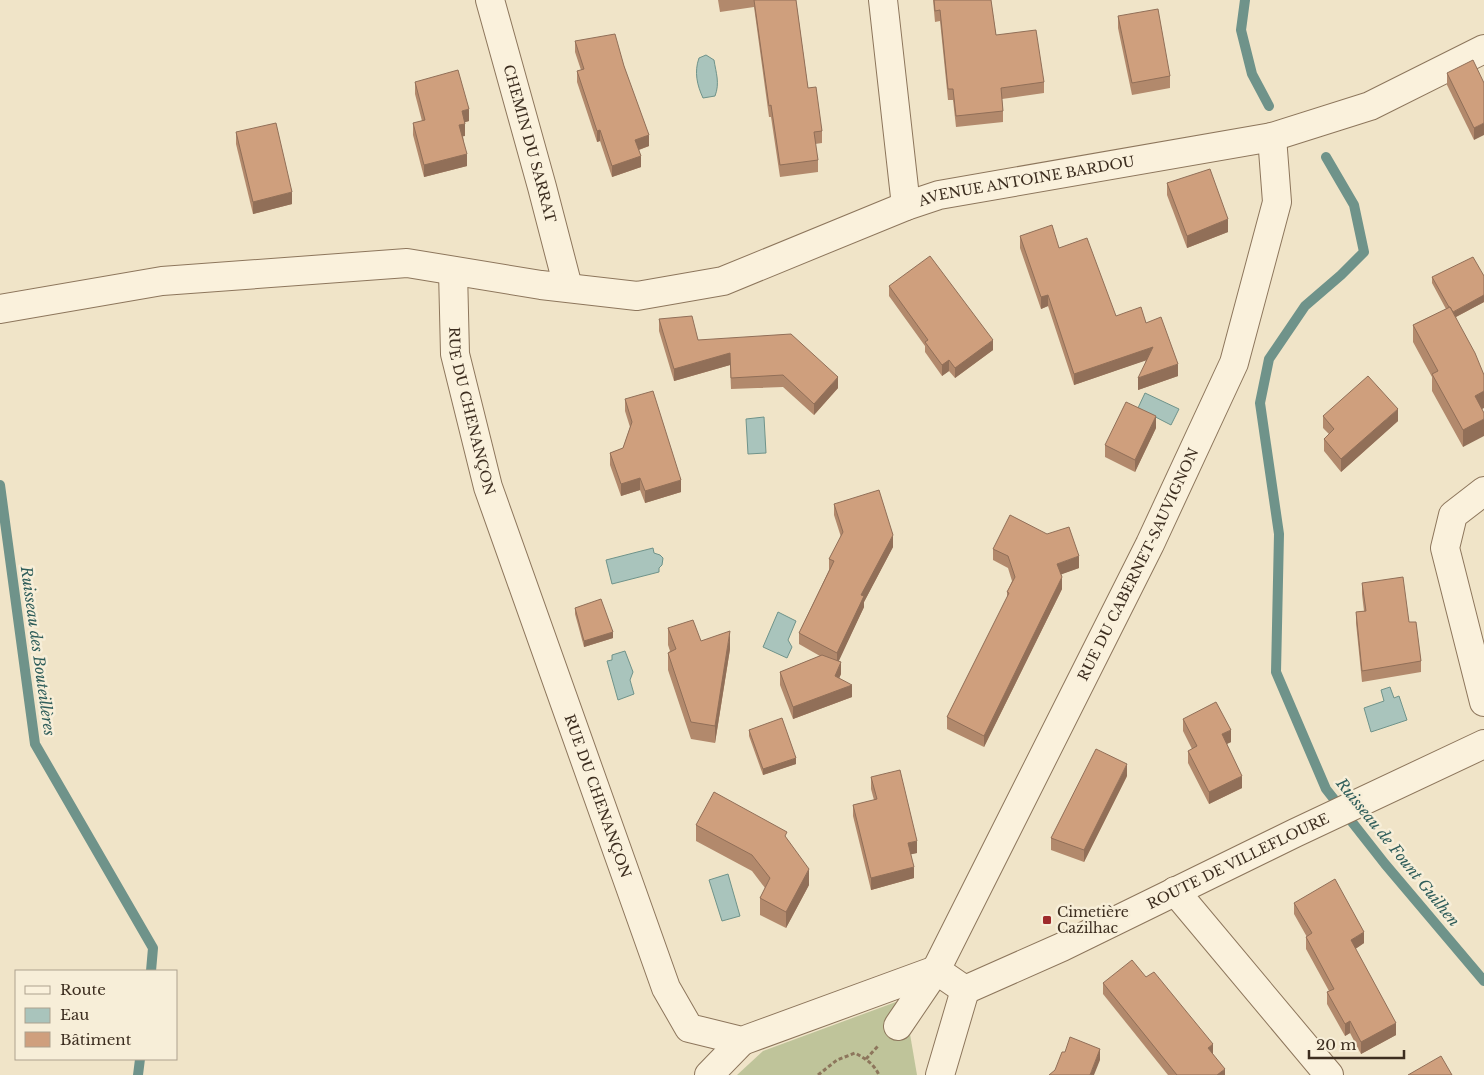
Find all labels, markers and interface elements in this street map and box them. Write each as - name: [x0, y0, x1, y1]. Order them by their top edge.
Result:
- street label: CHEMIN DU SARRAT: [499, 63, 560, 225]
- street label: AVENUE ANTOINE BARDOU: [915, 152, 1136, 211]
- street label: RUE DU CHENANÇON: [445, 327, 499, 498]
- street label: RUE DU CABERNET-SAUVIGNON: [1074, 445, 1203, 684]
- water label: Ruisseau des Bouteillères: [17, 564, 59, 737]
- street label: RUE DU CHENANÇON: [560, 712, 635, 881]
- water label: Ruisseau de Fount Guilhen: [1332, 773, 1464, 930]
- street label: ROUTE DE VILLEFLOURE: [1144, 809, 1332, 913]
- place label: Cimetière Cazilhac: [1057, 903, 1129, 937]
- marker: Cimetière Cazilhac: [1041, 914, 1053, 926]
- legend: [15, 970, 178, 1060]
- text: Route: [60, 980, 106, 999]
- text: Eau: [60, 1005, 89, 1024]
- scale bar: [1309, 1028, 1404, 1060]
- text: Bâtiment: [60, 1030, 132, 1049]
- text: 20 m: [1316, 1035, 1356, 1054]

